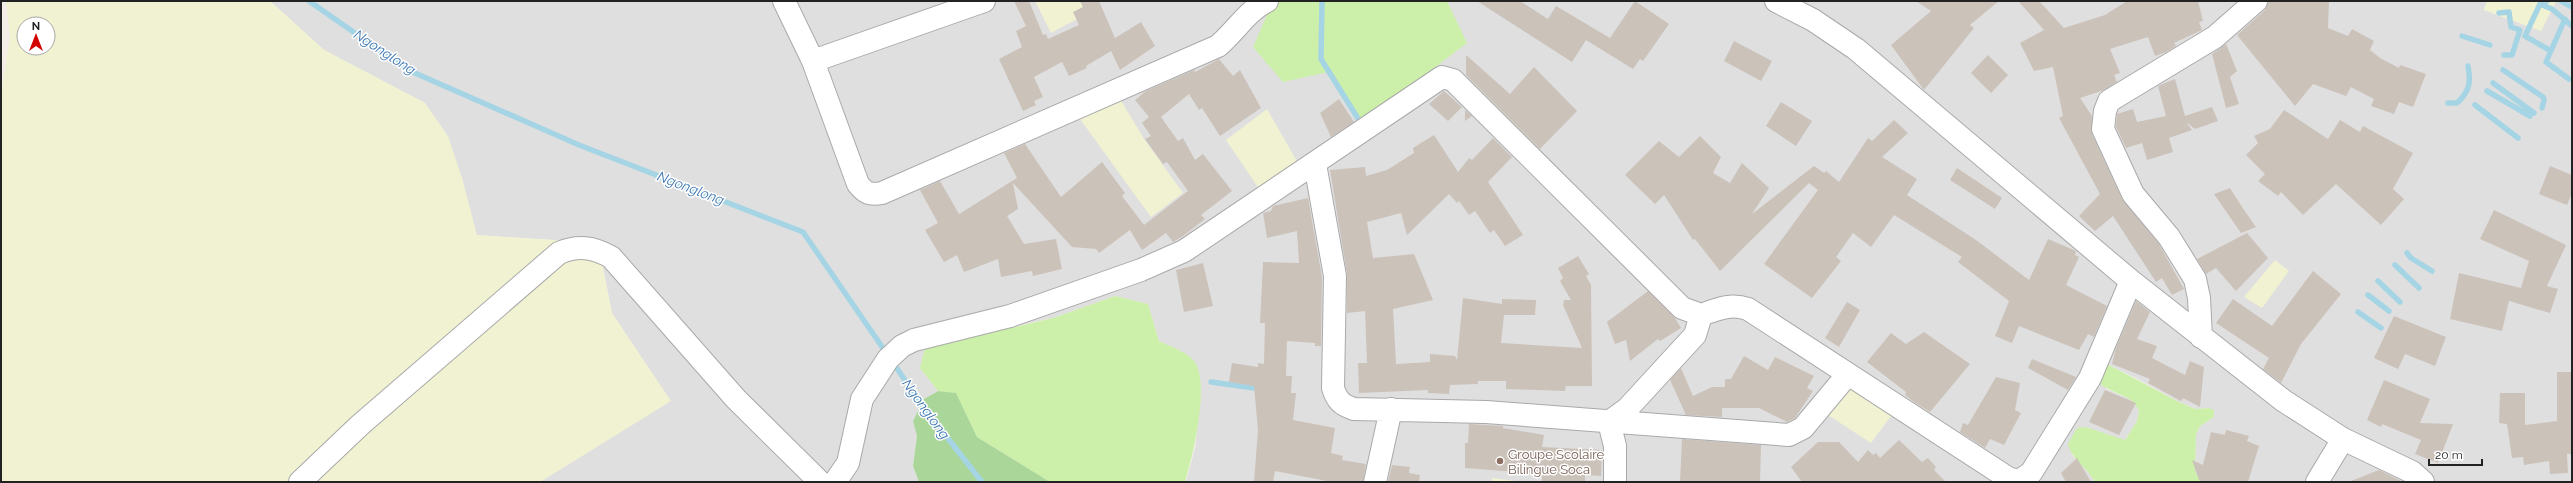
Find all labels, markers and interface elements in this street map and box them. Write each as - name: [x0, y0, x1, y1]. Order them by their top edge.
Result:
- north arrow: [16, 16, 56, 56]
- text: N: [32, 20, 40, 33]
- water label: Ngonglong: [351, 26, 419, 78]
- water label: Ngonglong: [655, 168, 727, 208]
- water label: Ngonglong: [899, 376, 953, 442]
- scale bar: [2429, 441, 2482, 467]
- place label: Groupe Scolaire Bilingue Soca: [1508, 447, 1605, 477]
- text: 20 m: [2435, 448, 2463, 462]
- marker: Groupe Scolaire Bilingue Soca: [1495, 456, 1505, 466]

